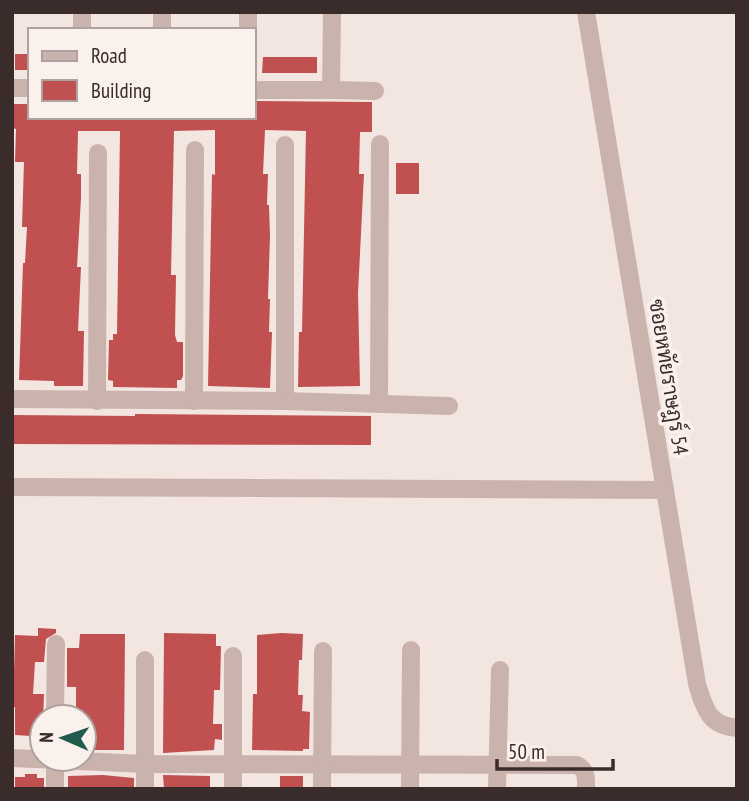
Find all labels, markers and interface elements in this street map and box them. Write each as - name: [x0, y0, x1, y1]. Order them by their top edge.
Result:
- legend: [28, 28, 256, 119]
- text: Road: [91, 42, 127, 69]
- text: Building: [91, 77, 151, 104]
- street label: ซอยหทัยราษฎร์ 54: [642, 297, 695, 458]
- north arrow: [28, 703, 98, 773]
- scale bar: [497, 728, 612, 772]
- text: N: [34, 732, 58, 743]
- text: 50 m: [508, 738, 545, 765]

